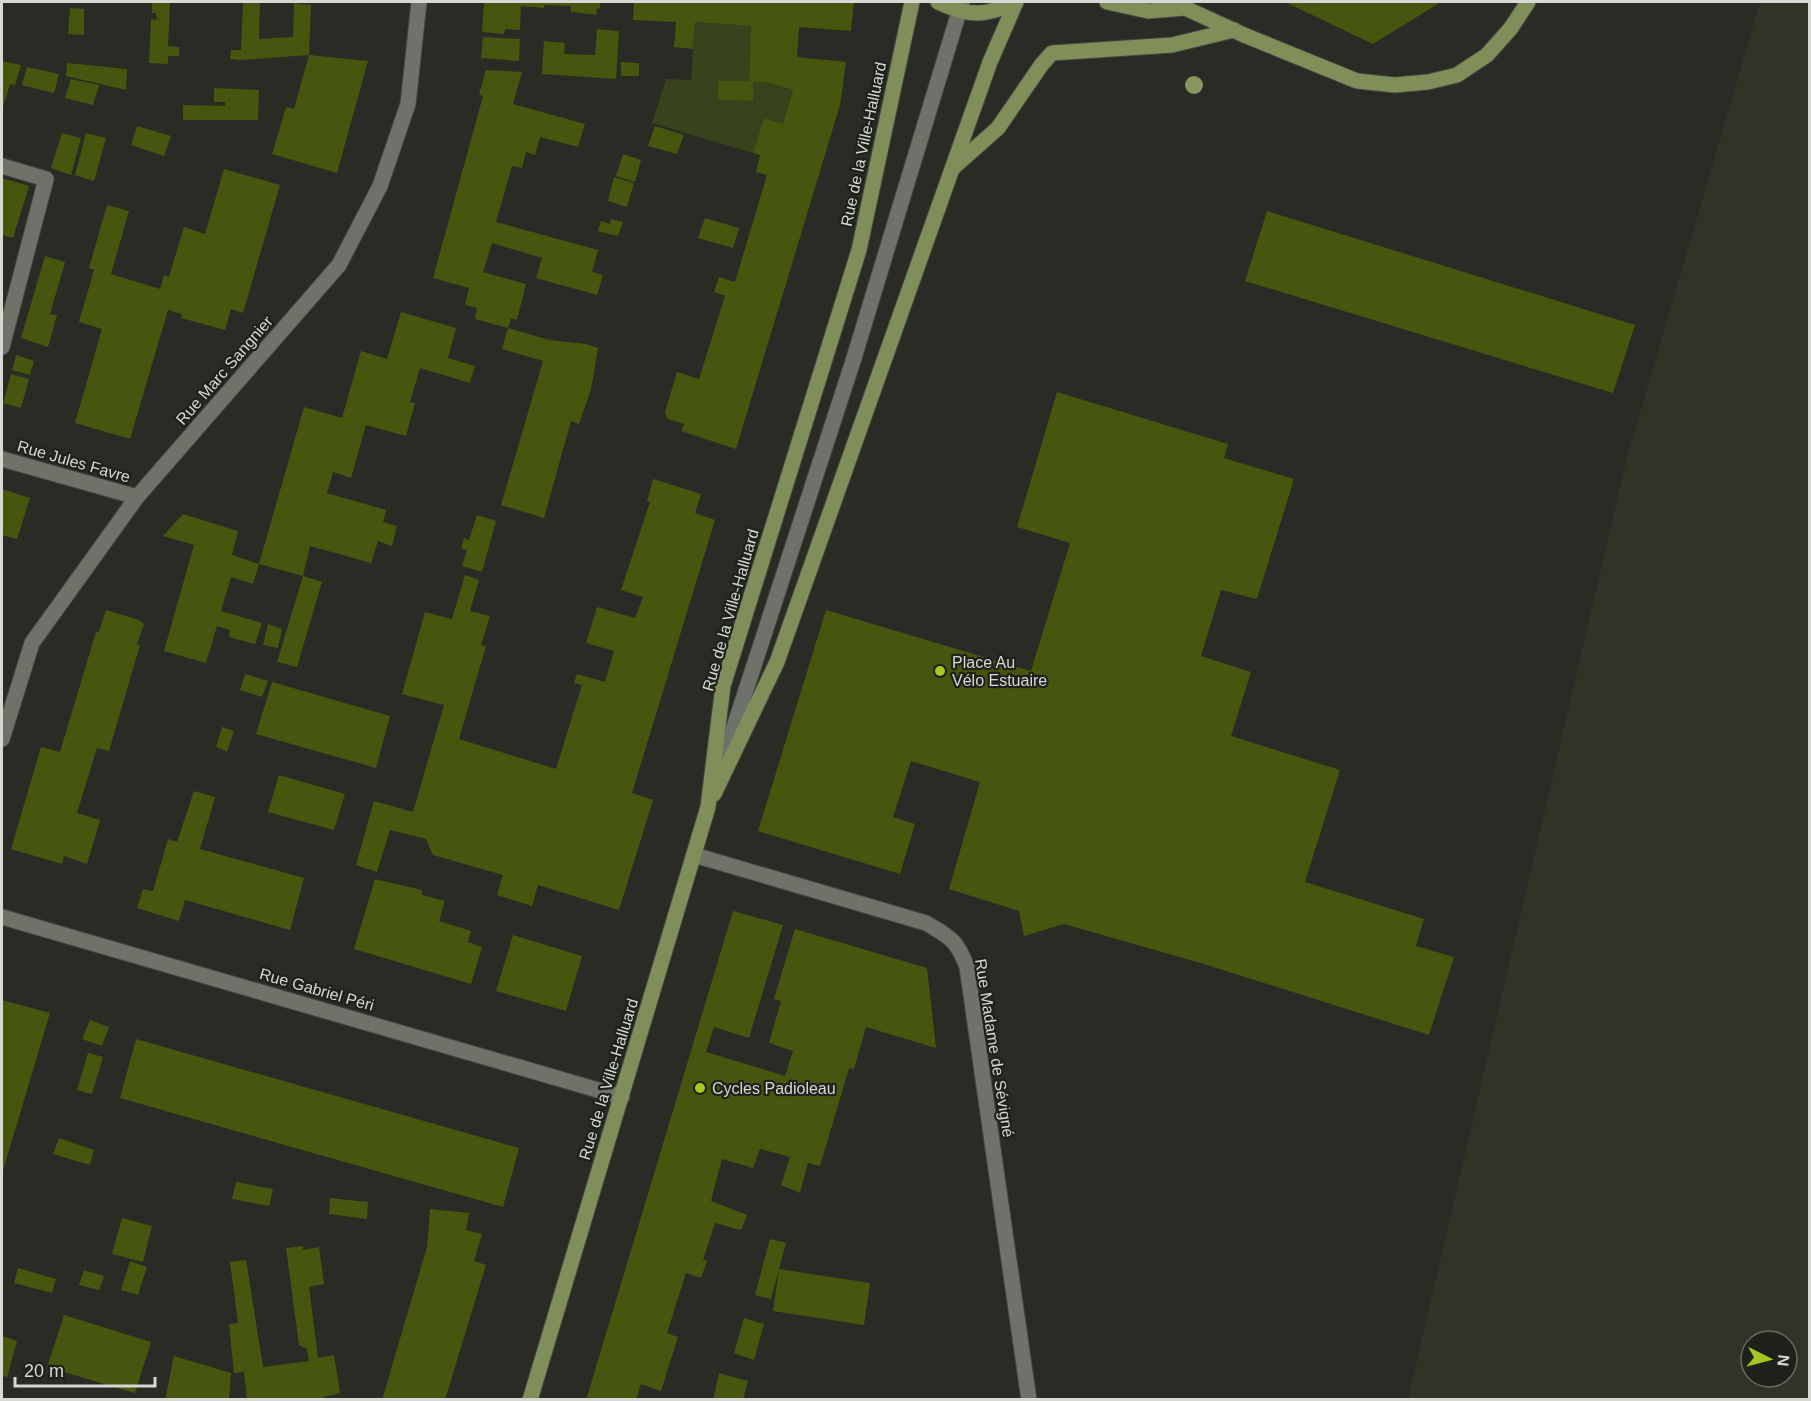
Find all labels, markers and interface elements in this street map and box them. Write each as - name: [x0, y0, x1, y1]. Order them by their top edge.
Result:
- street label: Rue de la Ville-Halluard: [838, 60, 889, 228]
- street label: Rue Marc Sangnier: [173, 312, 276, 428]
- street label: Rue Jules Favre: [16, 437, 132, 486]
- street label: Rue de la Ville-Halluard: [699, 527, 762, 693]
- place label: Place Au Vélo Estuaire: [952, 654, 1047, 689]
- marker: Place Au Vélo Estuaire: [933, 664, 947, 678]
- street label: Rue Madame de Sévigné: [972, 958, 1017, 1139]
- street label: Rue Gabriel Péri: [258, 965, 376, 1014]
- street label: Rue de la Ville-Halluard: [576, 996, 641, 1162]
- place label: Cycles Padioleau: [712, 1080, 836, 1097]
- marker: Cycles Padioleau: [693, 1081, 707, 1095]
- north arrow: [1739, 1329, 1799, 1389]
- scale bar: [15, 1350, 154, 1388]
- text: N: [1774, 1354, 1792, 1367]
- text: 20 m: [24, 1361, 64, 1381]

